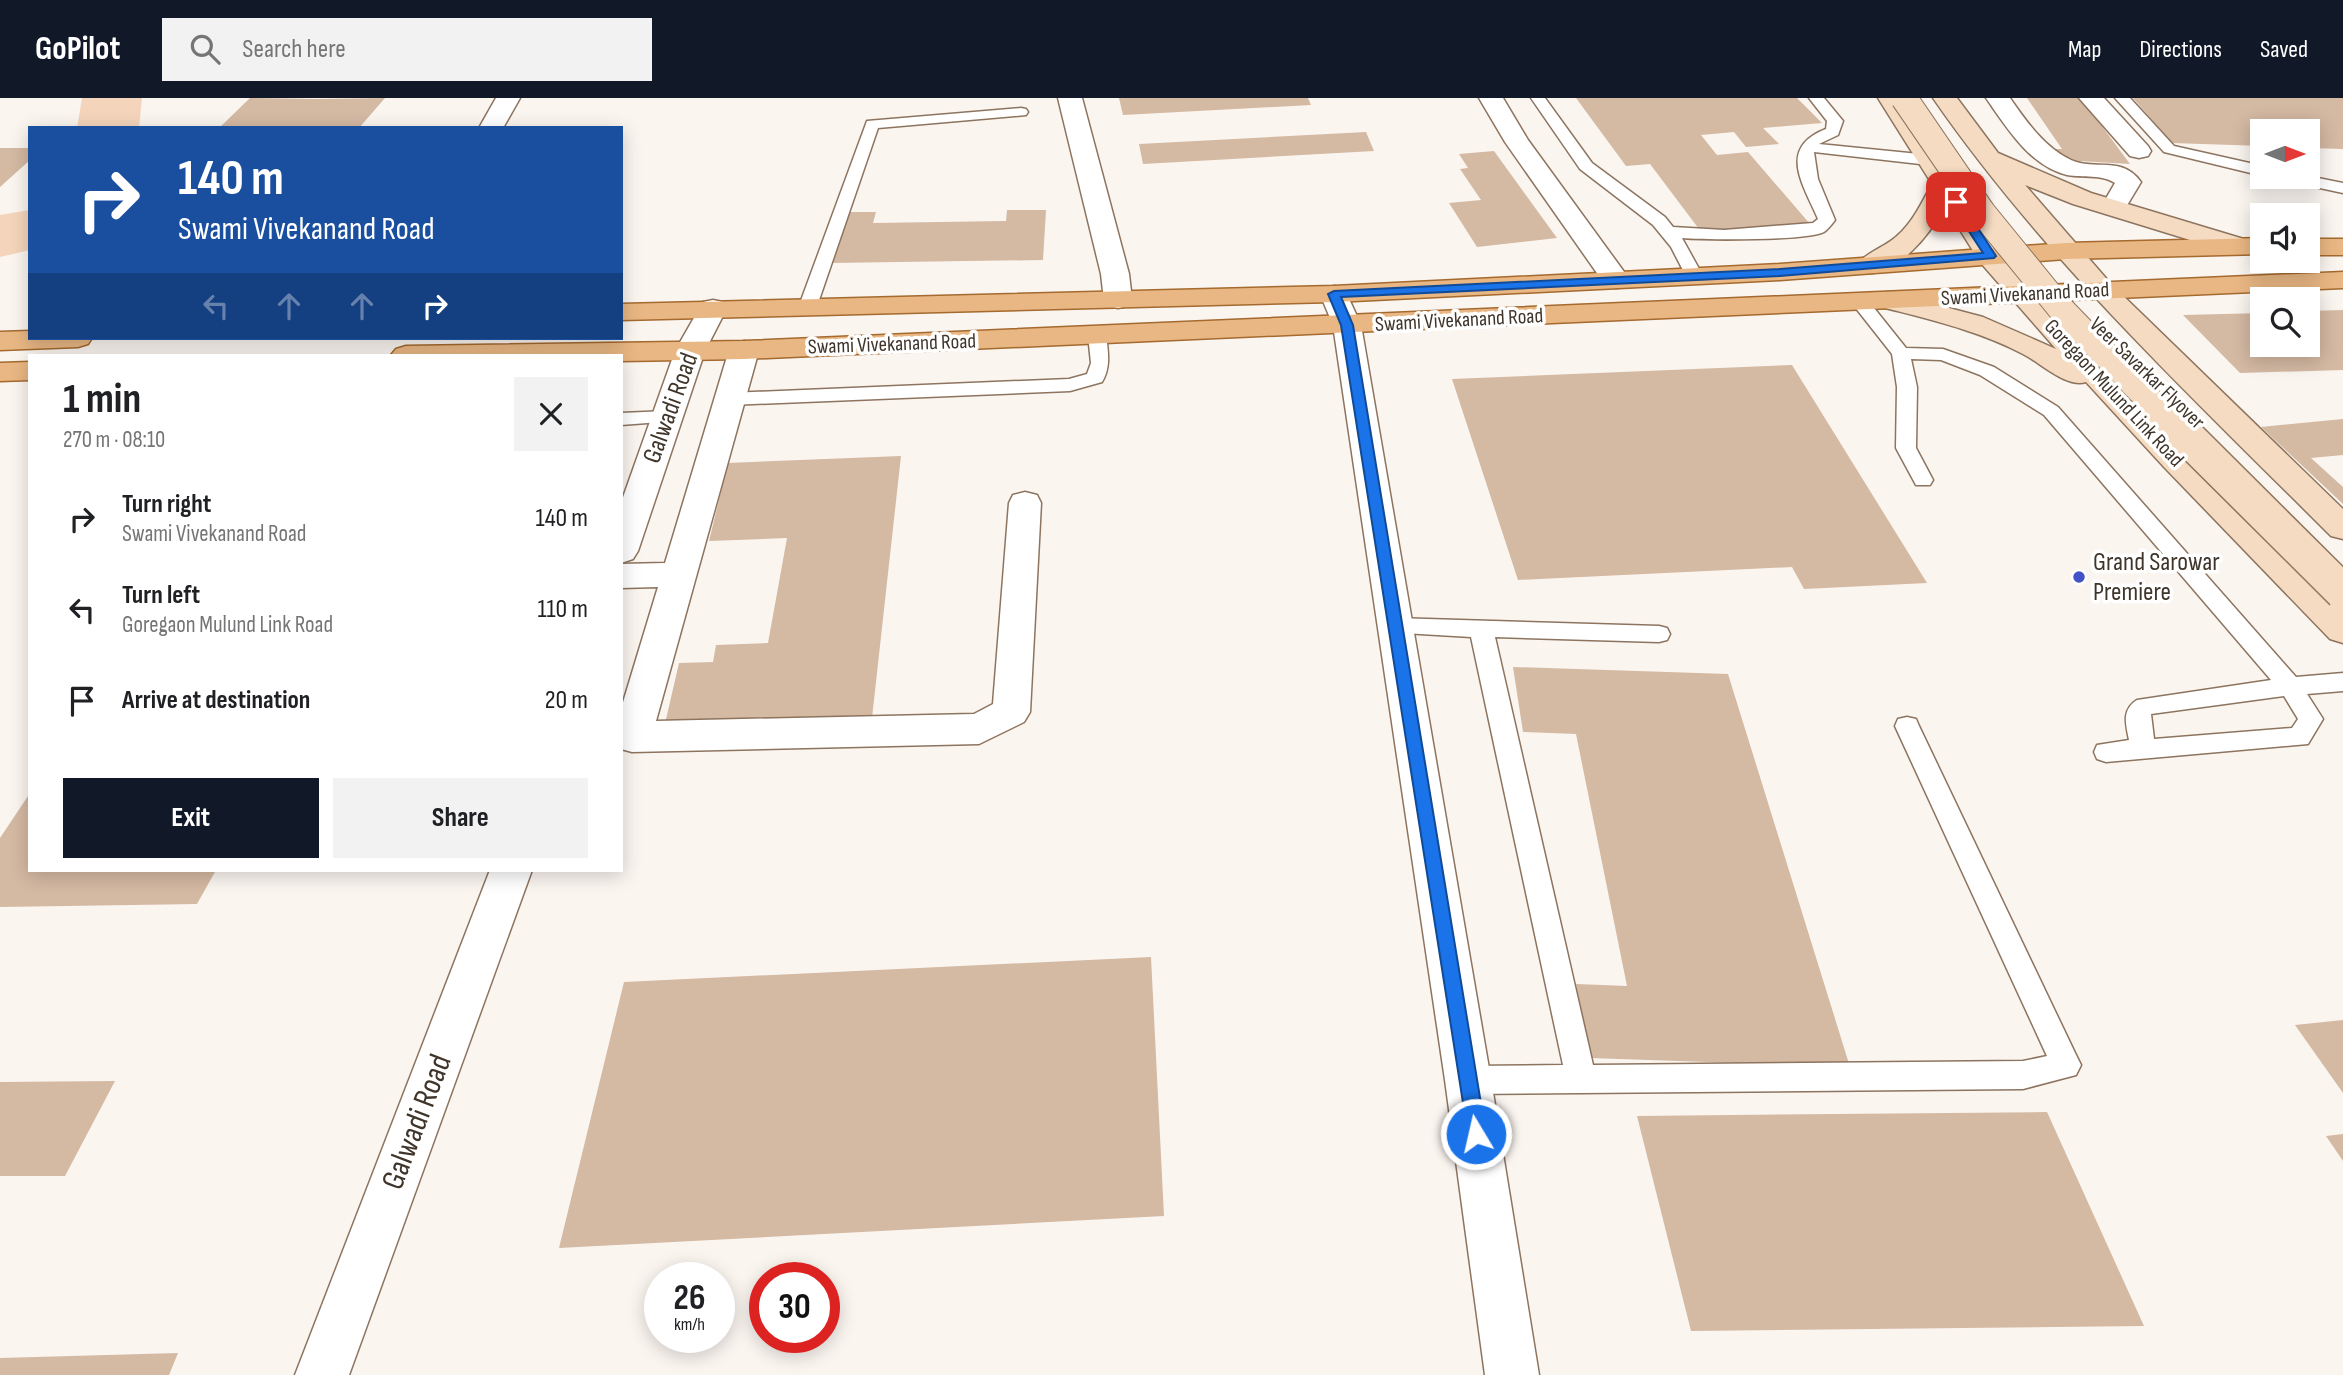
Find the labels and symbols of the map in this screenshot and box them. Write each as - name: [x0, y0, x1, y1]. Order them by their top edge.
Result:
- north arrow: [2250, 119, 2320, 189]
- pin: [1926, 172, 1986, 232]
- street label: Swami Vivekanand Road: [1940, 277, 2110, 311]
- street label: Swami Vivekanand Road: [1374, 303, 1544, 337]
- street label: Veer Savarkar Flyover: [2084, 312, 2210, 434]
- street label: Goregaon Mulund Link Road: [2039, 314, 2189, 472]
- street label: Swami Vivekanand Road: [807, 329, 977, 359]
- street label: Galwadi Road: [637, 349, 705, 467]
- place label: Grand Sarowar Premiere: [2093, 547, 2220, 608]
- marker: Grand Sarowar Premiere: [2071, 569, 2087, 585]
- street label: Galwadi Road: [373, 1049, 461, 1195]
- position arrow: [1439, 1097, 1513, 1171]
- speed limit sign: 30: [749, 1262, 840, 1353]

